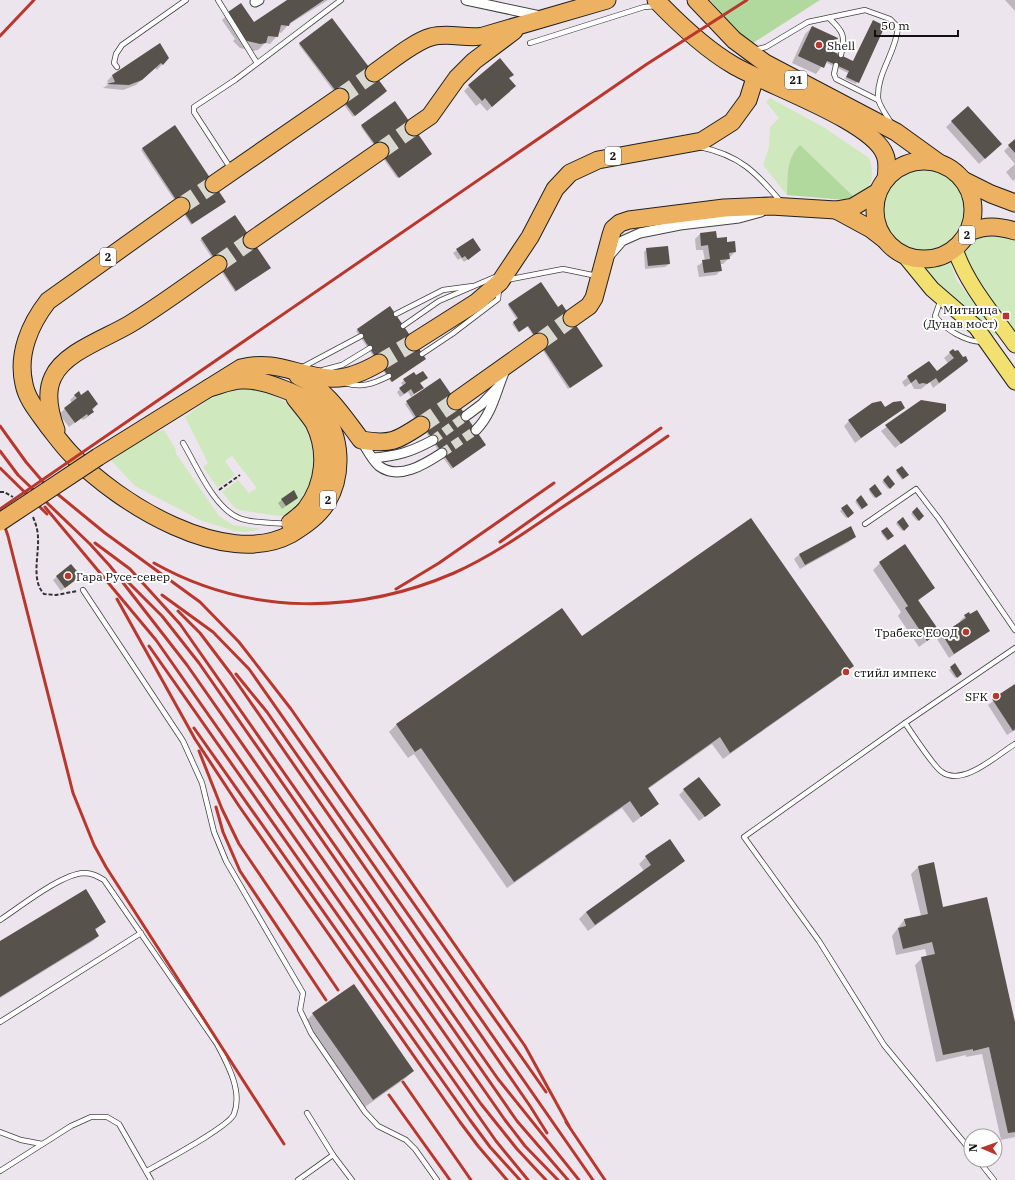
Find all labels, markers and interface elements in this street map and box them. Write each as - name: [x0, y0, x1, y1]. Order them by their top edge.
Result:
- scale bar: [875, 12, 958, 38]
- text: 50 m: [881, 18, 910, 33]
- place label: Shell: [827, 38, 856, 53]
- marker: Shell: [814, 40, 824, 50]
- road number: 21: [785, 71, 807, 89]
- road number: 2: [605, 147, 621, 165]
- road number: 2: [959, 226, 975, 244]
- road number: 2: [100, 248, 116, 266]
- place label: Митница (Дунав мост): [923, 302, 998, 331]
- marker: Митница (Дунав мост): [1001, 311, 1011, 321]
- road number: 2: [320, 491, 336, 509]
- place label: Гара Русе-север: [76, 569, 170, 584]
- marker: Гара Русе-север: [63, 571, 73, 581]
- place label: Трабекс ЕООД: [875, 625, 958, 640]
- marker: Трабекс ЕООД: [961, 627, 971, 637]
- place label: стийл импекс: [854, 665, 937, 680]
- marker: стийл импекс: [841, 667, 851, 677]
- place label: SFK: [965, 689, 989, 704]
- marker: SFK: [991, 691, 1001, 701]
- north arrow: [963, 1128, 1003, 1168]
- text: N: [966, 1143, 980, 1152]

